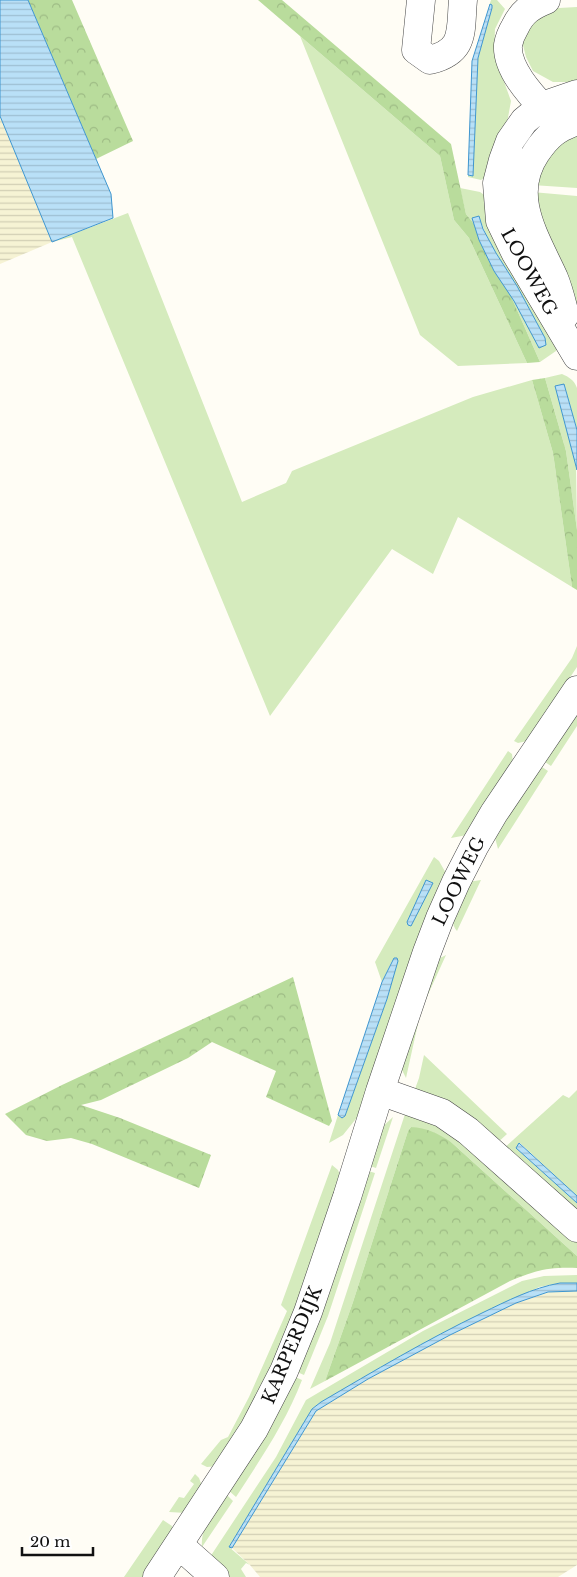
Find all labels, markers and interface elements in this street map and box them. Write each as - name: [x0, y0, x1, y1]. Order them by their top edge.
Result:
- street label: LOOWEG: [496, 225, 562, 320]
- street label: LOOWEG: [428, 833, 490, 929]
- street label: KARPERDIJK: [257, 1282, 327, 1407]
- scale bar: [22, 1524, 94, 1556]
- text: 20 m: [30, 1532, 70, 1551]

